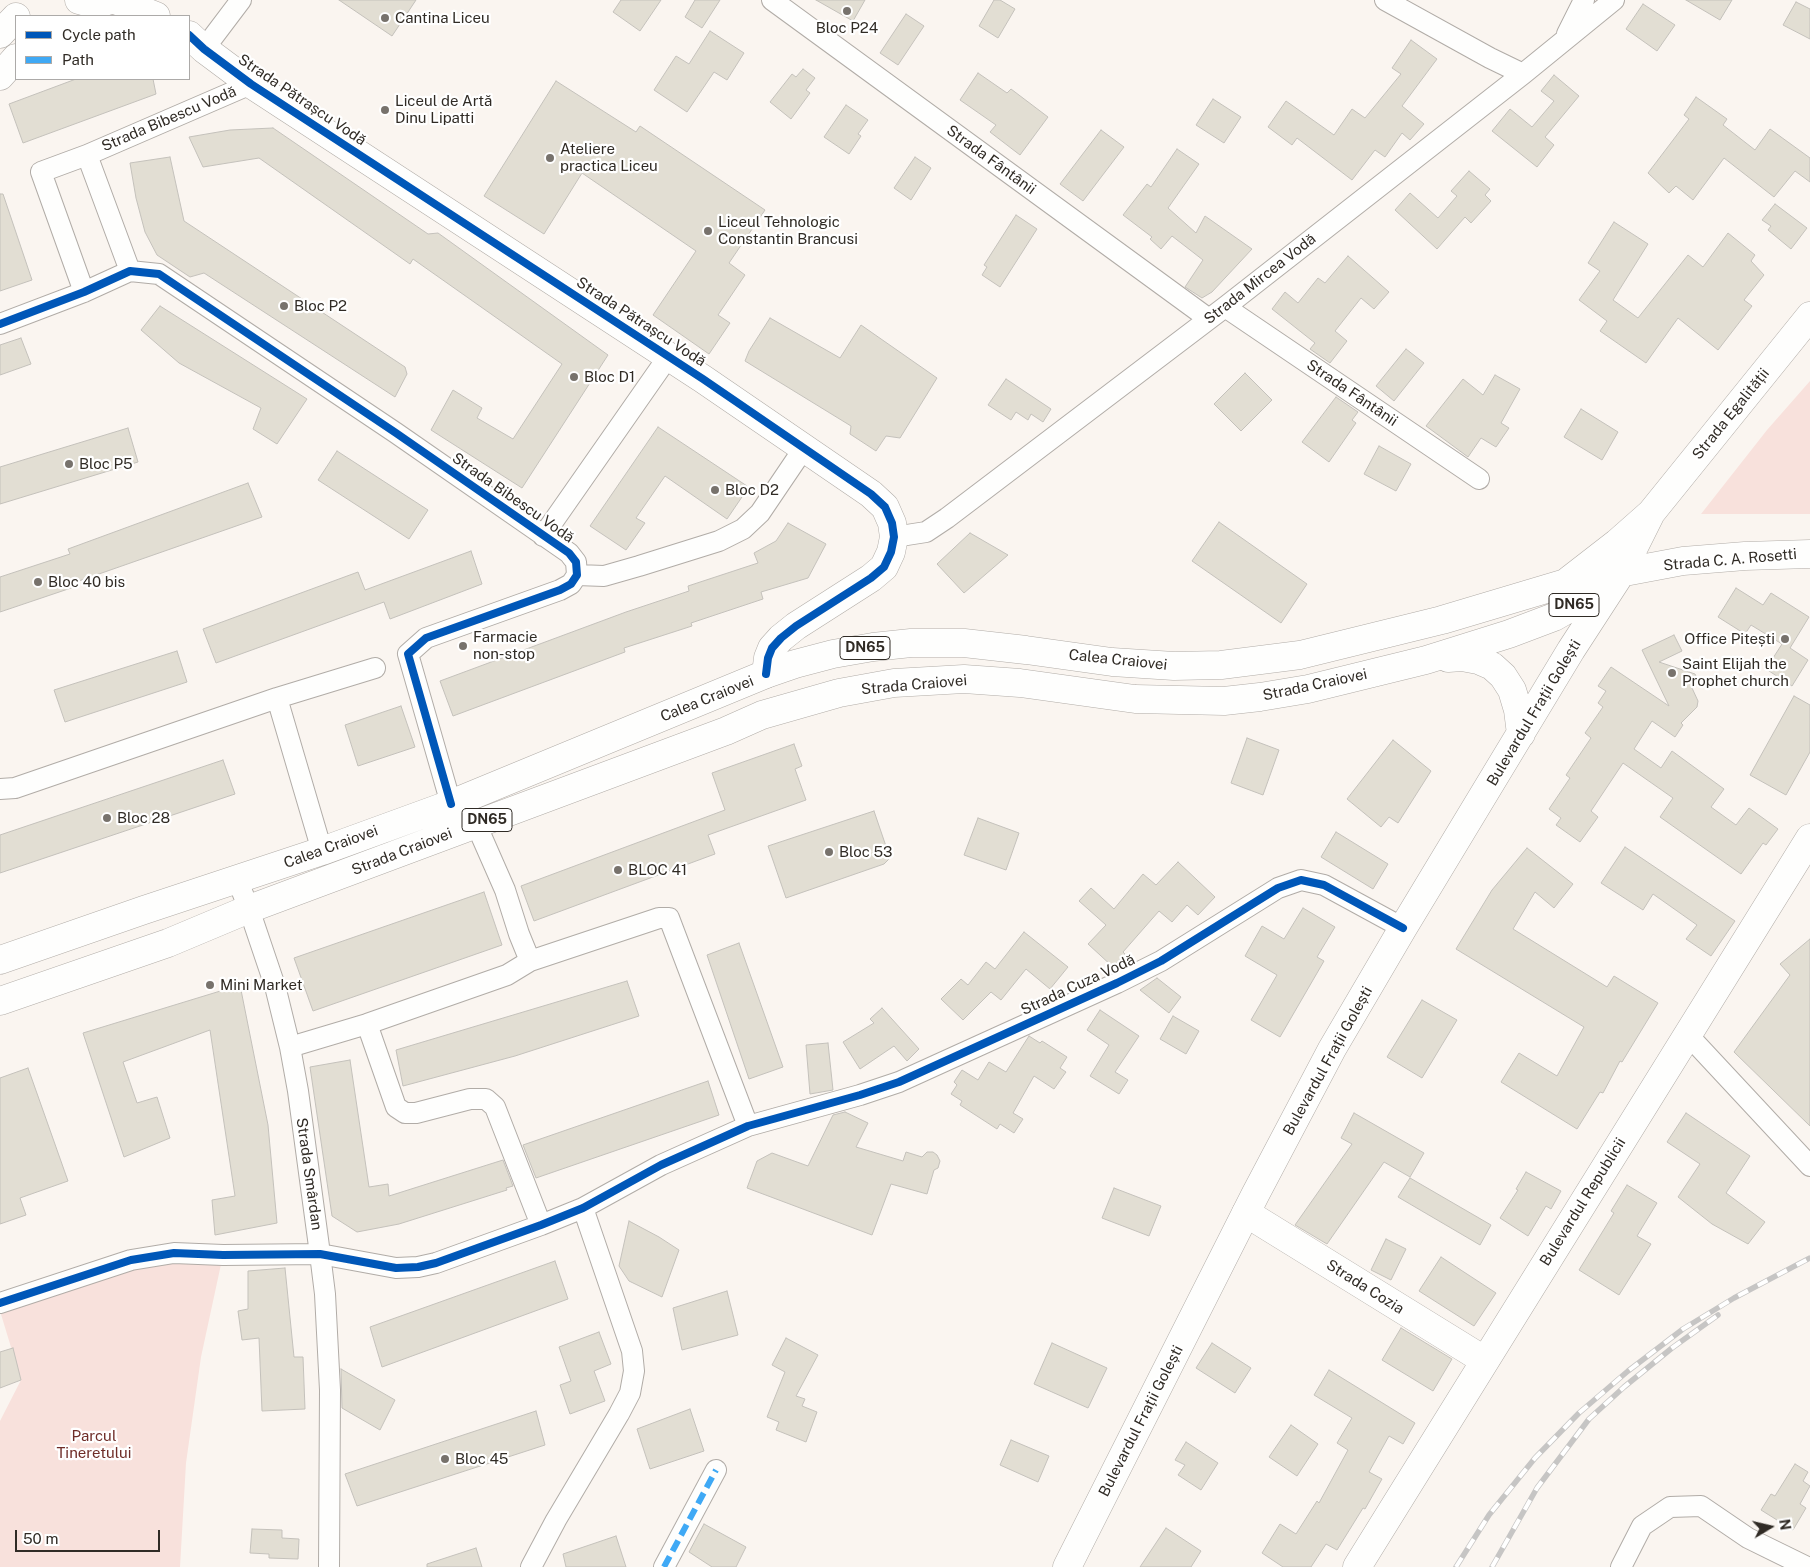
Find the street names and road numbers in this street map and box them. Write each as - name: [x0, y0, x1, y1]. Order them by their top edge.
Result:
- street label: Strada Pătrașcu Vodă: [235, 50, 369, 150]
- street label: Strada Bibescu Vodă: [99, 82, 239, 156]
- street label: Strada Fântânii: [943, 122, 1039, 198]
- street label: Strada Mircea Vodă: [1201, 230, 1319, 328]
- street label: Strada Pătrașcu Vodă: [573, 273, 709, 371]
- street label: Strada Fântânii: [1303, 356, 1401, 430]
- street label: Strada Egalității: [1689, 365, 1773, 463]
- street label: Strada Bibescu Vodă: [449, 449, 577, 547]
- street label: Strada C. A. Rosetti: [1662, 545, 1798, 575]
- road number: DN65: [1549, 594, 1599, 616]
- road number: DN65: [840, 636, 890, 660]
- street label: Bulevardul Frații Golești: [1483, 637, 1585, 789]
- street label: Calea Craiovei: [1068, 646, 1168, 674]
- street label: Strada Craiovei: [1261, 665, 1369, 705]
- street label: Strada Craiovei: [860, 671, 968, 699]
- street label: Calea Craiovei: [658, 672, 756, 726]
- road number: DN65: [462, 808, 512, 832]
- street label: Calea Craiovei: [281, 822, 381, 872]
- street label: Strada Craiovei: [349, 825, 455, 879]
- street label: Strada Cuza Vodă: [1018, 951, 1138, 1019]
- street label: Bulevardul Frații Golești: [1280, 983, 1376, 1139]
- street label: Strada Smârdan: [292, 1117, 326, 1231]
- street label: Bulevardul Republicii: [1536, 1135, 1630, 1269]
- street label: Strada Cozia: [1323, 1256, 1407, 1318]
- street label: Bulevardul Frații Golești: [1095, 1342, 1187, 1500]

